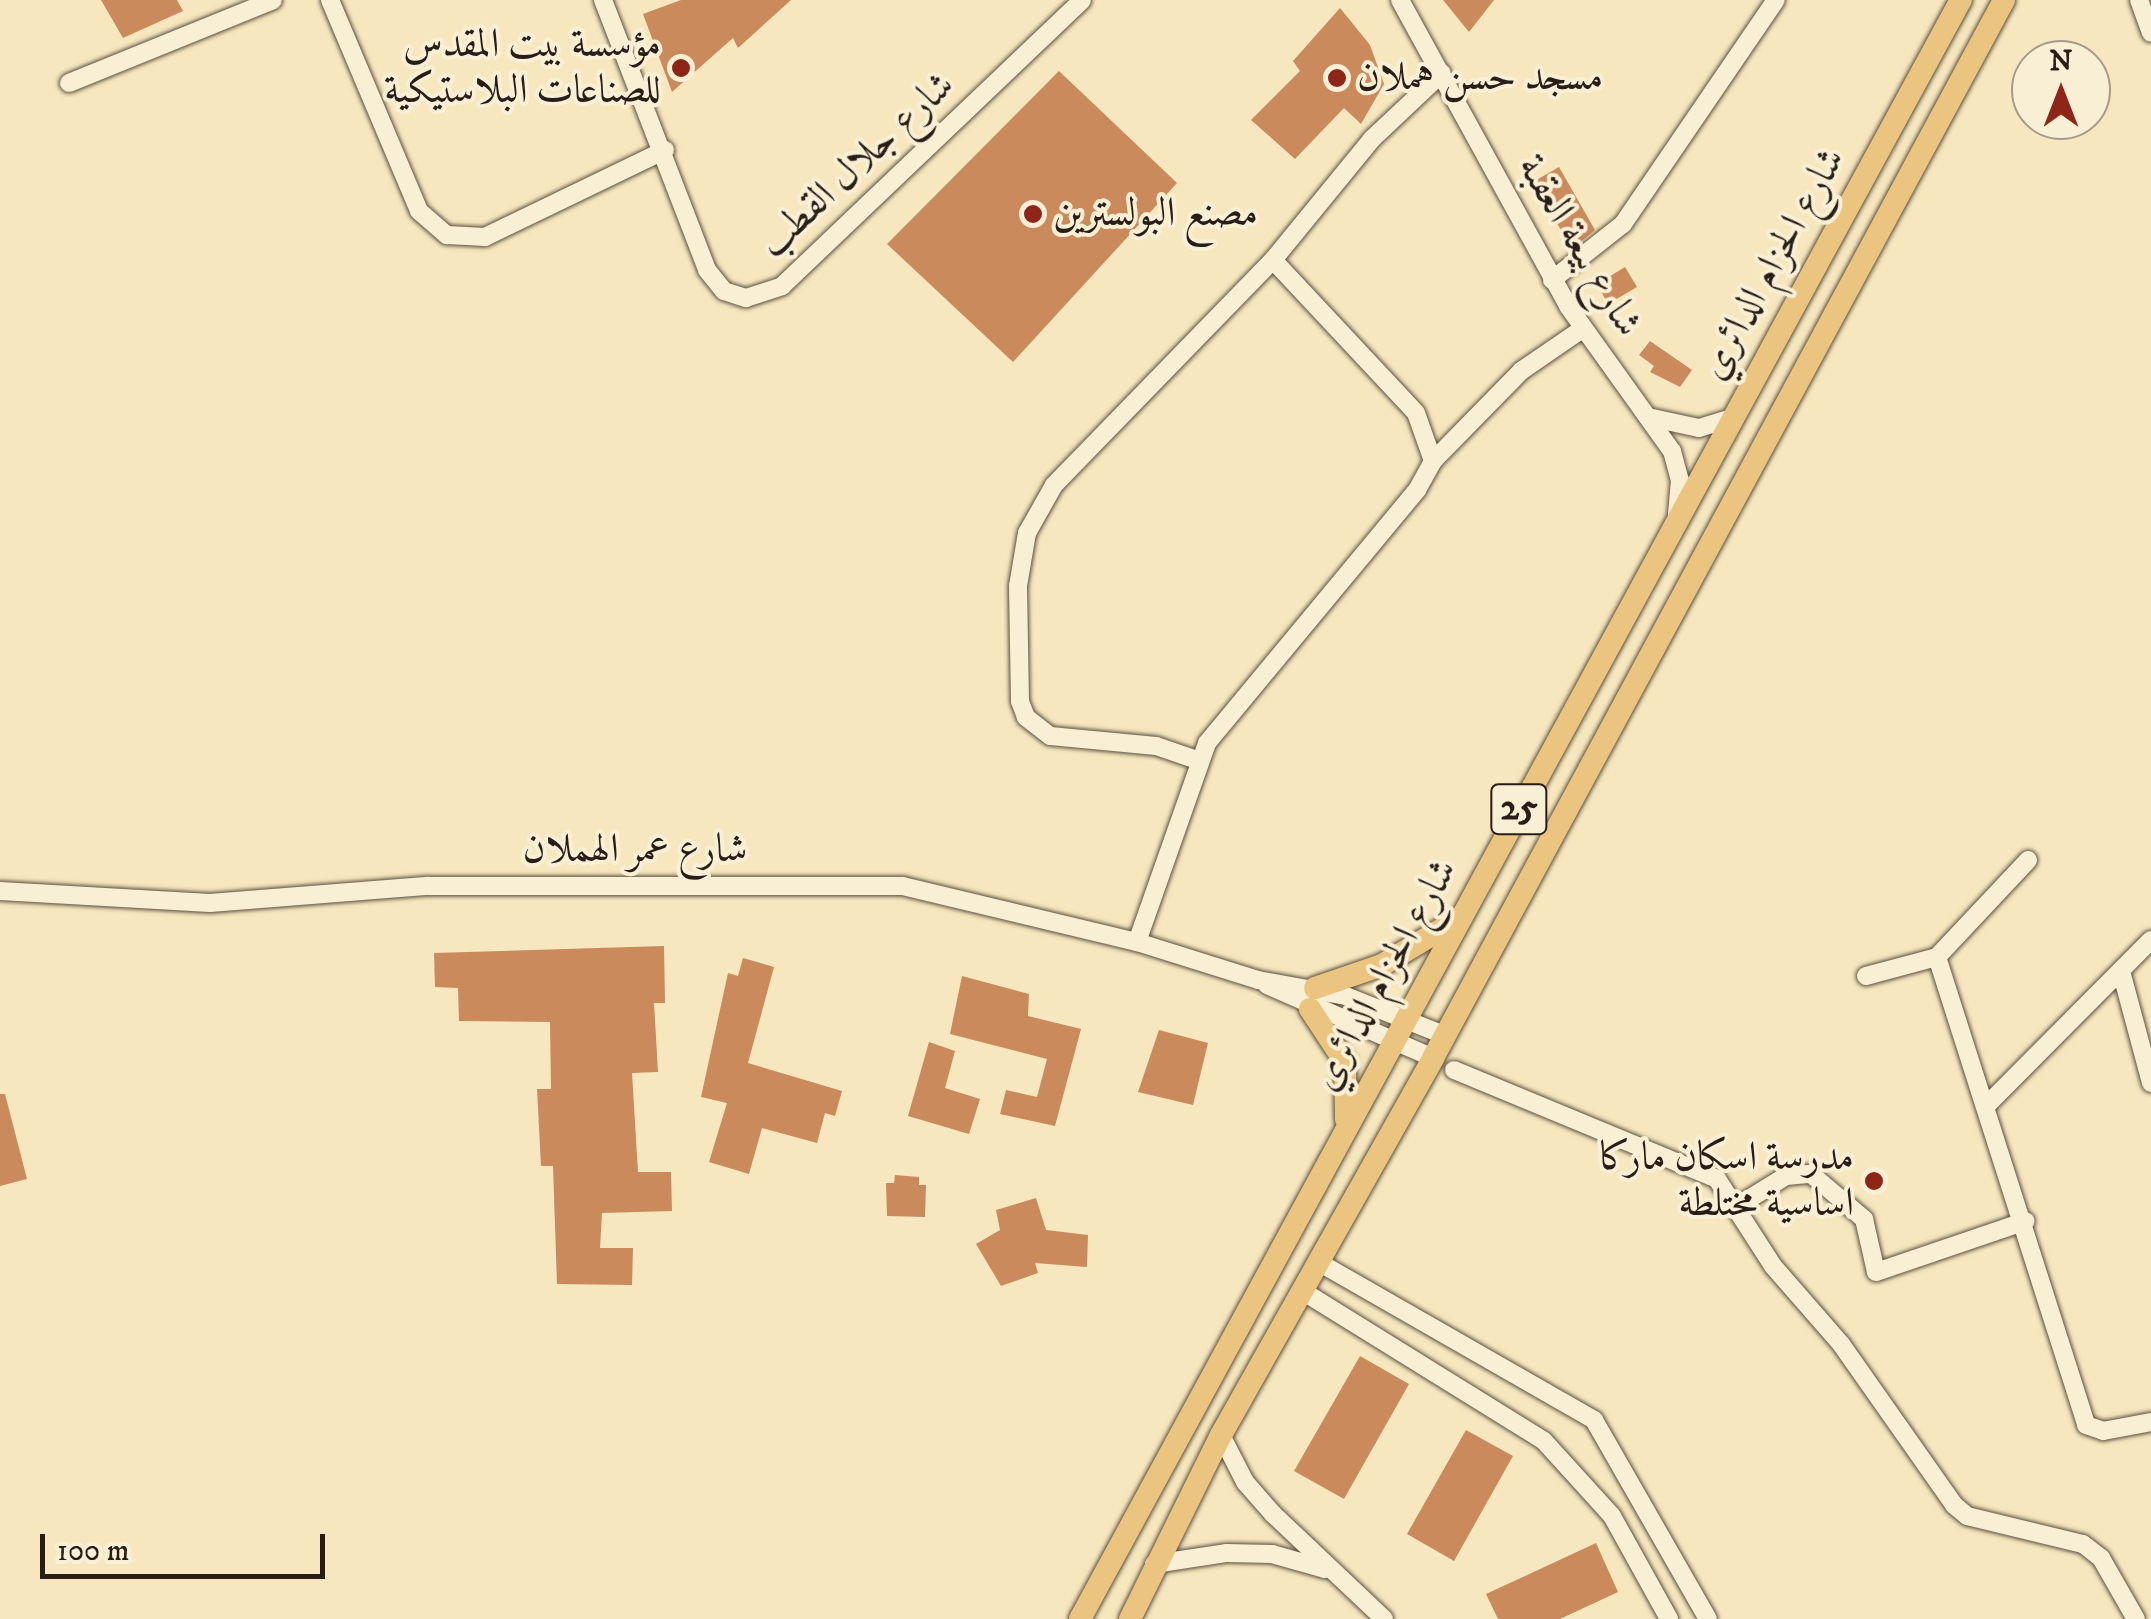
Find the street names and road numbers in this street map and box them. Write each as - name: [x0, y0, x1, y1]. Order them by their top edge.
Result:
- street label: شارع جلال القطب: [749, 62, 965, 268]
- street label: شارع الحزام الدائري: [1690, 140, 1856, 388]
- street label: شارع بيعة العقبة: [1506, 146, 1652, 346]
- road number: 25: [1489, 776, 1549, 842]
- street label: شارع عمر الهملان: [523, 826, 747, 874]
- street label: شارع الحزام الدائري: [1302, 851, 1468, 1099]

